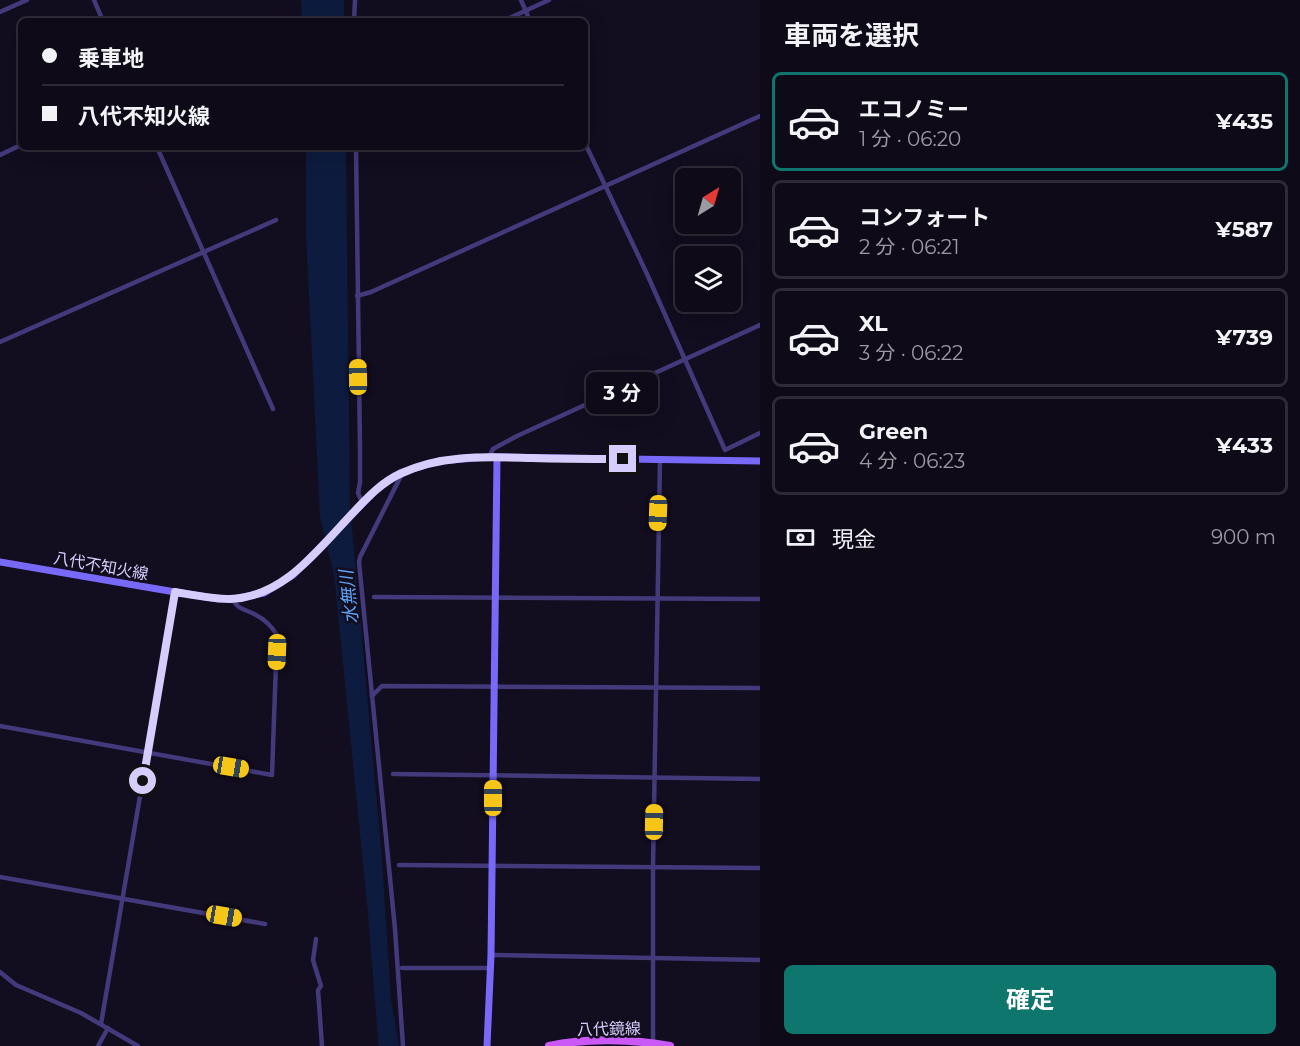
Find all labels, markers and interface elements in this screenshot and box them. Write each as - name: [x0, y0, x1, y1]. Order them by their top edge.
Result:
- text: 車両を選択: [784, 19, 919, 52]
- text: 乗車地: [78, 45, 144, 72]
- icon: car: [787, 95, 841, 149]
- text: エコノミー: [859, 96, 969, 123]
- text: 八代不知火線: [78, 103, 210, 130]
- text: ¥435: [1216, 108, 1273, 135]
- text: 1 分 · 06:20: [859, 127, 961, 151]
- north arrow: [675, 168, 741, 234]
- map controls: [675, 168, 741, 312]
- icon: car: [787, 203, 841, 257]
- text: コンフォート: [859, 204, 990, 231]
- text: ¥587: [1216, 216, 1273, 243]
- text: 2 分 · 06:21: [859, 235, 959, 259]
- button: layers: [675, 246, 741, 312]
- text: XL: [859, 310, 888, 337]
- icon: car: [787, 311, 841, 365]
- text: ¥739: [1216, 324, 1273, 351]
- text: 3 分 · 06:22: [859, 341, 963, 365]
- car: [349, 359, 367, 395]
- callout: 3 分: [587, 372, 659, 414]
- text: 3 分: [603, 381, 641, 405]
- text: Green: [859, 418, 928, 445]
- icon: car: [787, 419, 841, 473]
- text: ¥433: [1216, 432, 1273, 459]
- route end: [609, 445, 636, 472]
- text: 4 分 · 06:23: [859, 449, 965, 473]
- car: [648, 495, 668, 531]
- icon: cash: [784, 521, 817, 554]
- text: 900 m: [1211, 525, 1276, 549]
- text: 現金: [832, 526, 876, 553]
- street label: 八代不知火線: [52, 548, 150, 584]
- water label: 水無川: [335, 567, 363, 625]
- car: [267, 634, 287, 670]
- car: [212, 755, 250, 779]
- route start: [129, 767, 156, 794]
- car: [484, 780, 502, 816]
- car: [645, 804, 663, 840]
- car: [205, 904, 243, 928]
- button: 確定: [784, 965, 1276, 1034]
- street label: 八代鏡線: [577, 1019, 641, 1039]

